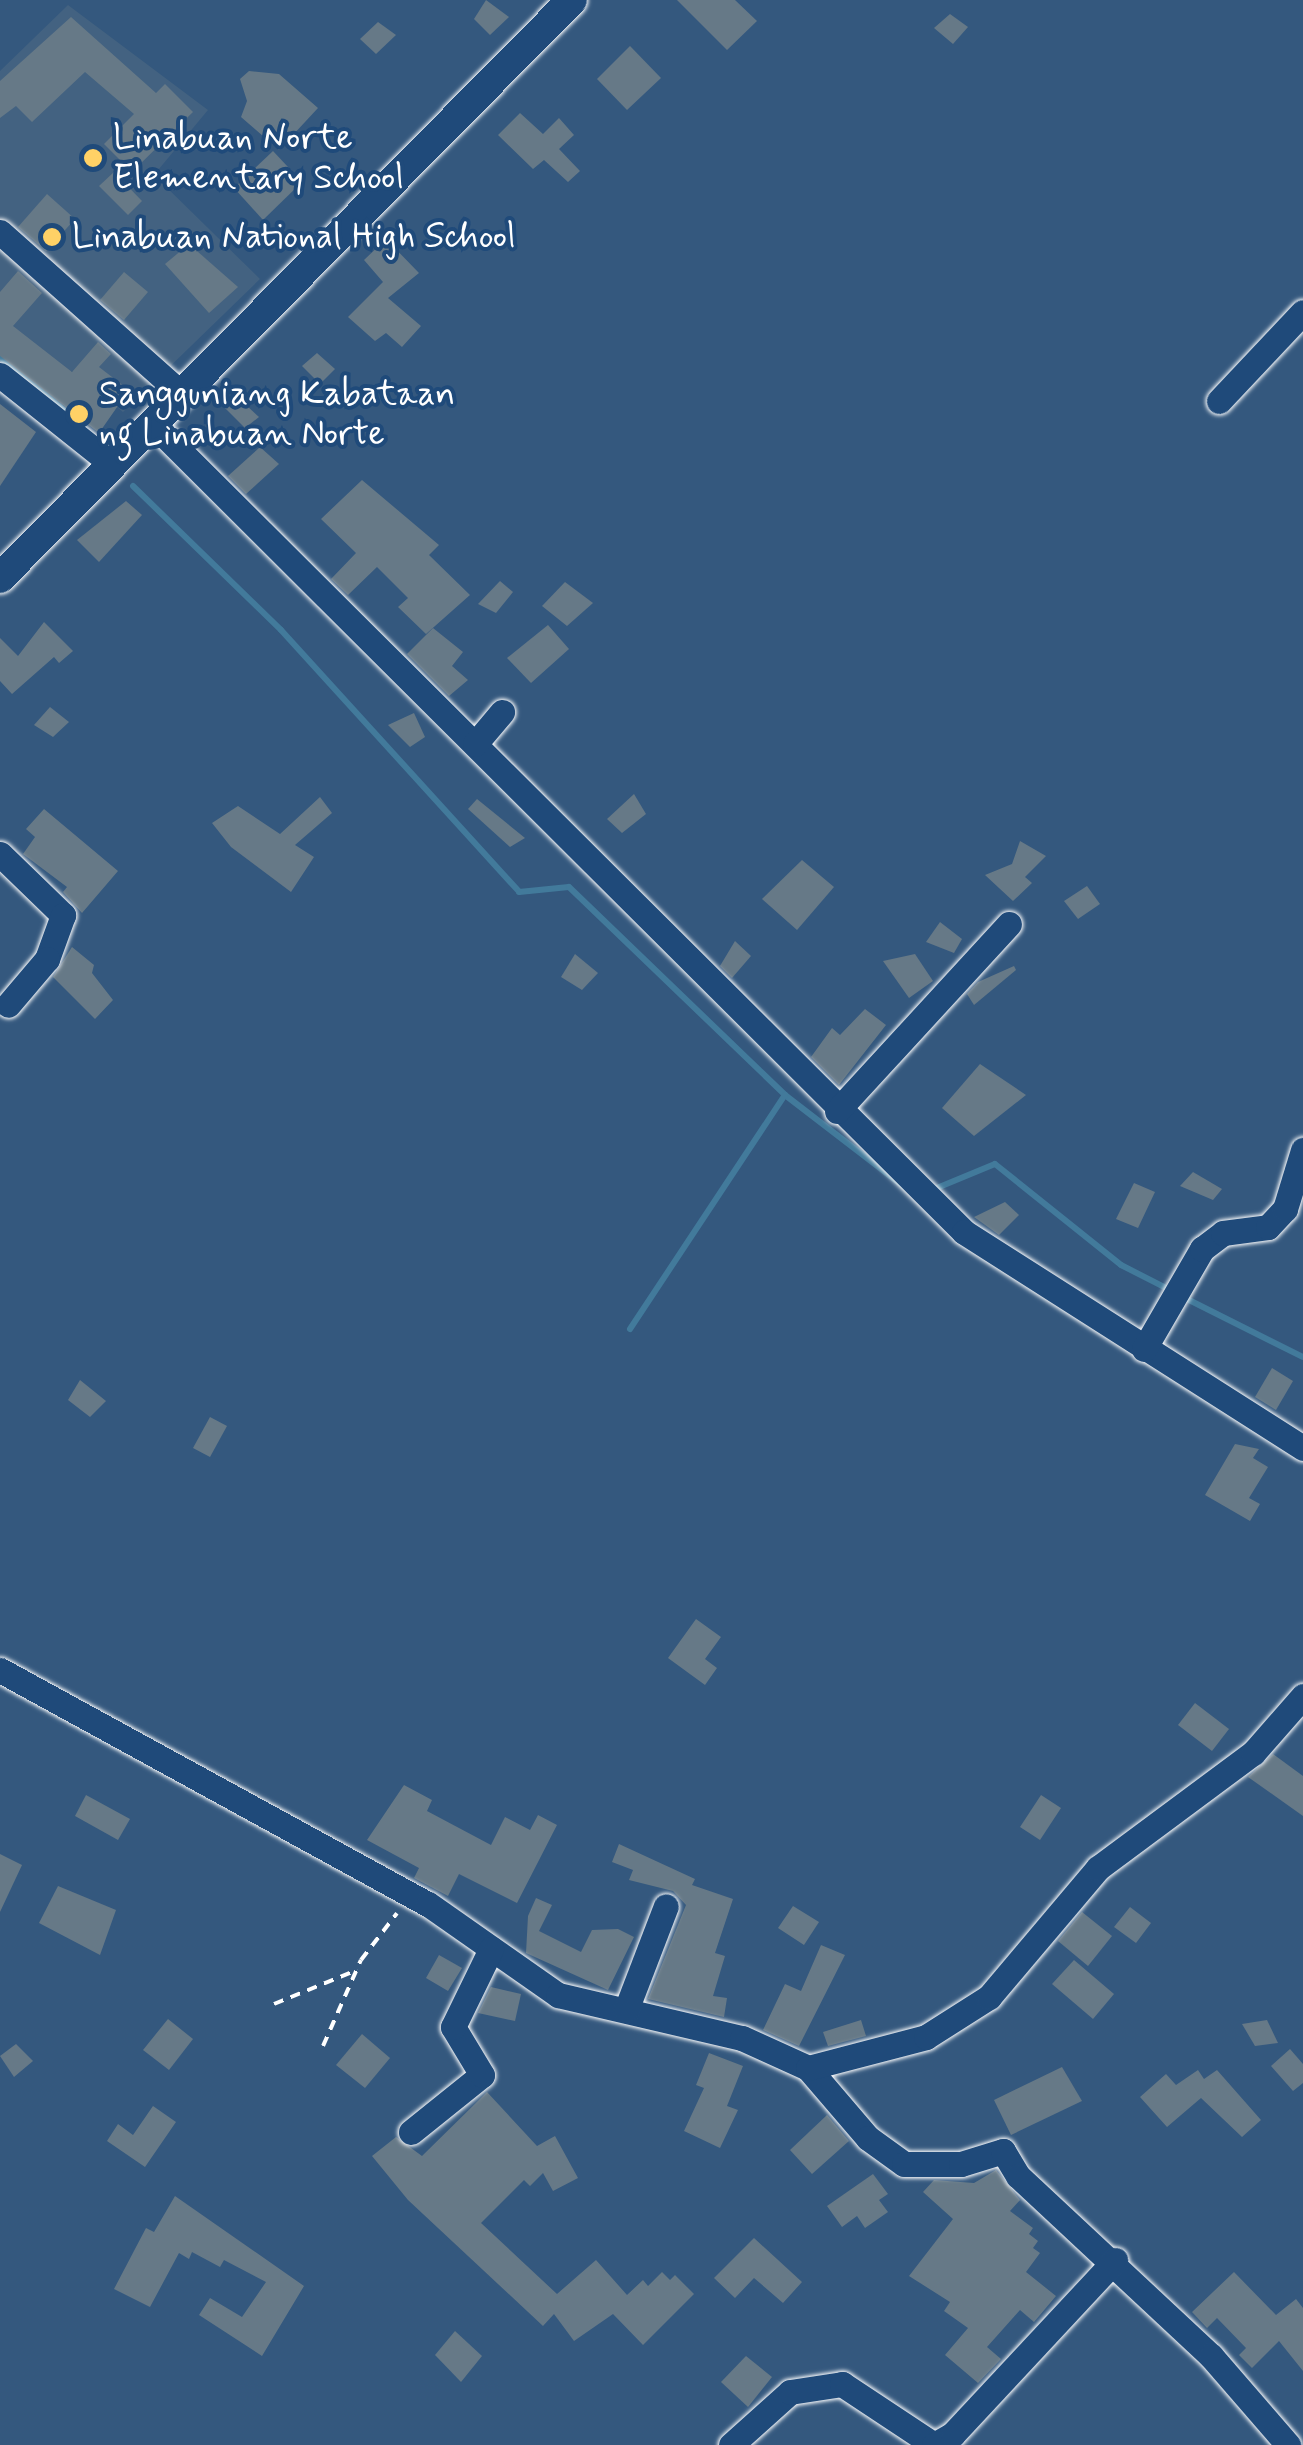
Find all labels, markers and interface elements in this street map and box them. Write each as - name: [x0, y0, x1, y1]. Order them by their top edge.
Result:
- place label: Linabuan Norte Elementary School: [113, 117, 404, 199]
- marker: Linabuan Norte Elementary School: [82, 147, 104, 169]
- place label: Linabuan National High School: [72, 216, 514, 258]
- marker: Linabuan National High School: [41, 226, 63, 248]
- place label: Sangguniang Kabataan ng Linabuan Norte: [99, 373, 452, 455]
- marker: Sangguniang Kabataan ng Linabuan Norte: [68, 403, 90, 425]

